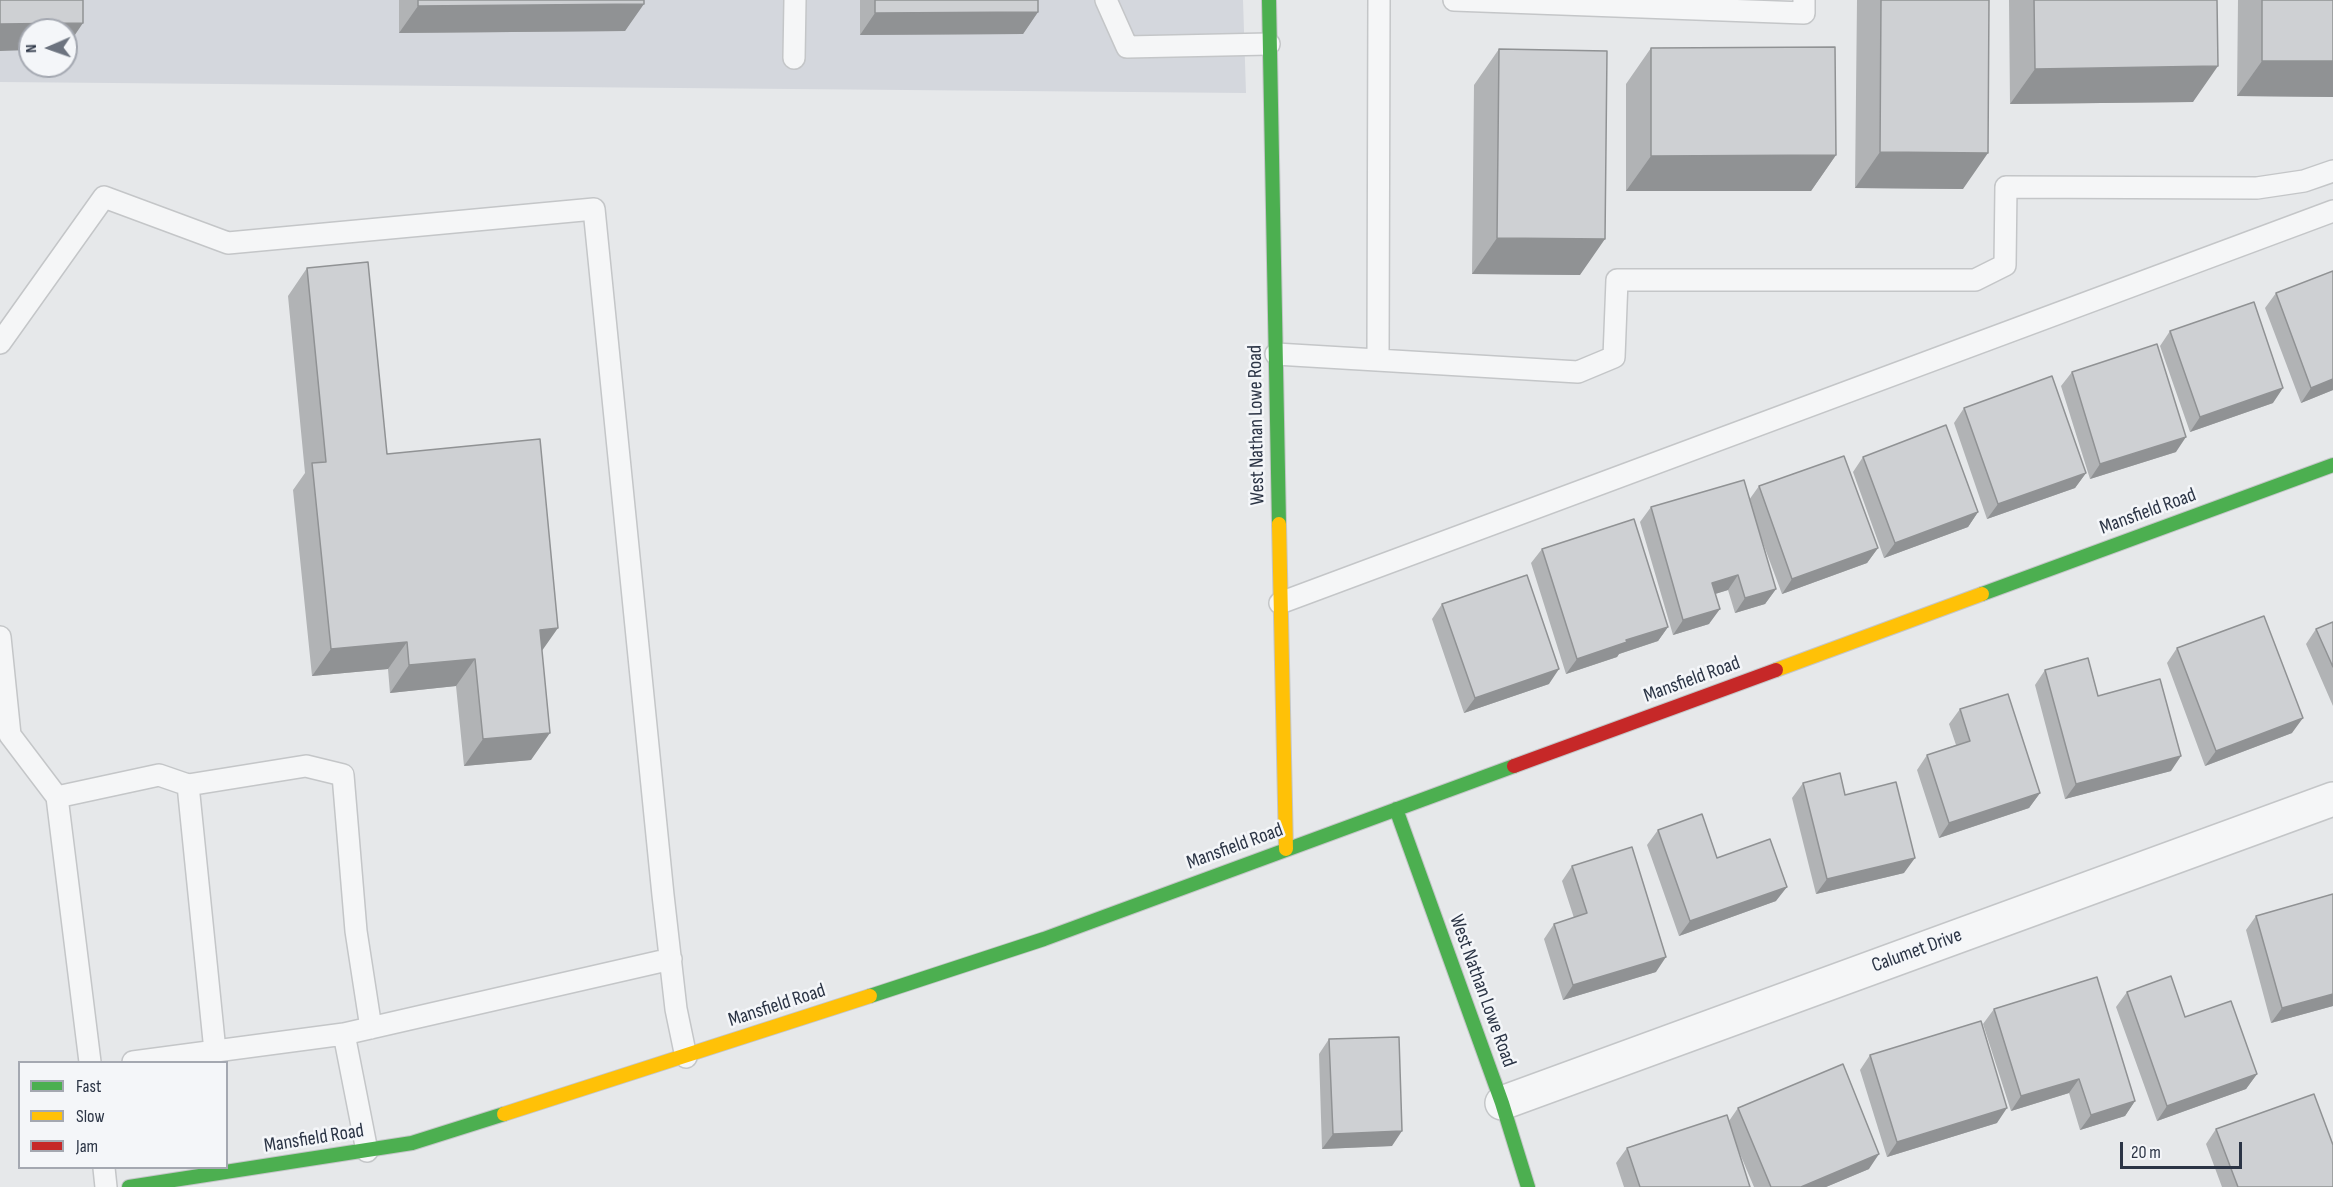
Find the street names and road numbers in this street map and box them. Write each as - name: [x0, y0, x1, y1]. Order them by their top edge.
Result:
- street label: West Nathan Lowe Road: [1244, 345, 1270, 505]
- street label: Mansfield Road: [2097, 484, 2199, 540]
- street label: Mansfield Road: [1641, 652, 1743, 708]
- street label: Mansfield Road: [1184, 819, 1286, 875]
- street label: West Nathan Lowe Road: [1443, 912, 1521, 1070]
- street label: Calumet Drive: [1869, 924, 1965, 978]
- street label: Mansfield Road: [725, 979, 829, 1033]
- street label: Mansfield Road: [262, 1119, 366, 1159]

